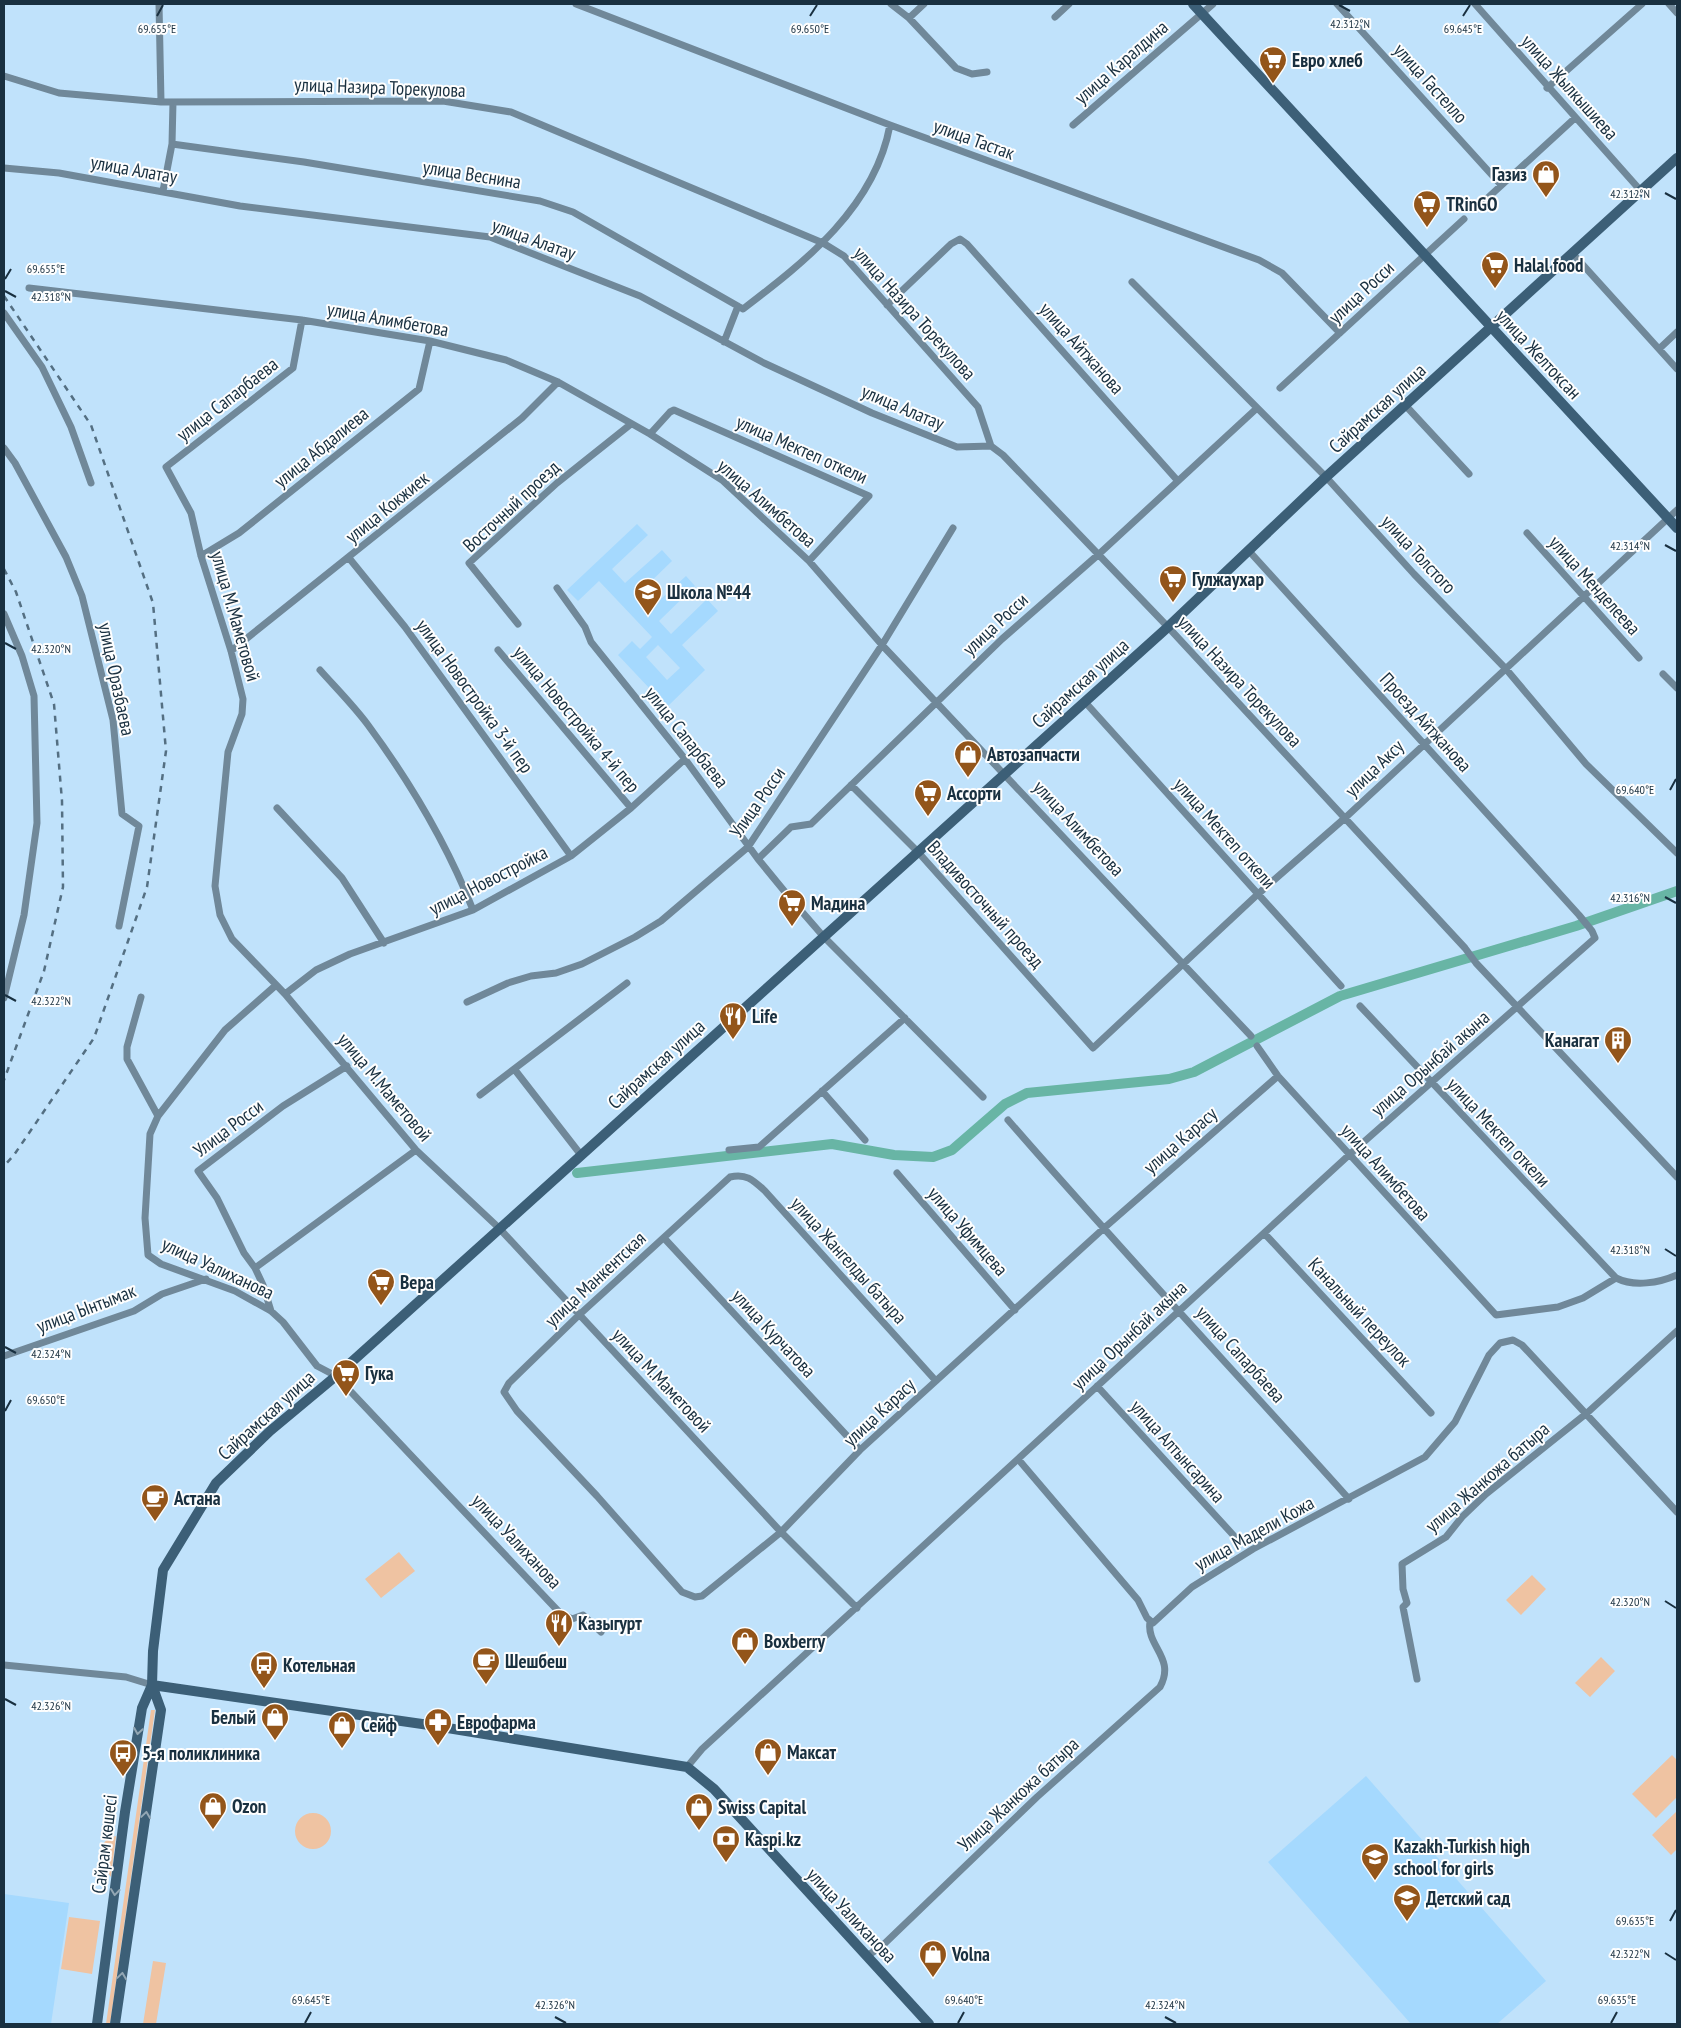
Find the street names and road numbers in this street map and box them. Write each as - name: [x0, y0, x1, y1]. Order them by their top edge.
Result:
- street label: улица Каралдина: [1069, 15, 1173, 109]
- street label: улица Жылкышиева: [1516, 29, 1624, 145]
- street label: улица Гастелло: [1389, 38, 1473, 128]
- street label: улица Назира Торекулова: [294, 72, 466, 102]
- street label: улица Тастак: [930, 113, 1018, 165]
- street label: улица Алатау: [89, 150, 180, 189]
- street label: улица Веснина: [421, 154, 523, 194]
- street label: улица Алатау: [489, 213, 580, 266]
- street label: улица Назира Торекулова: [849, 241, 981, 385]
- street label: улица Росси: [1323, 256, 1399, 328]
- street label: улица Алимбетова: [326, 297, 450, 341]
- street label: улица Айтжанова: [1034, 297, 1130, 399]
- street label: улица Желтоксан: [1491, 304, 1587, 404]
- street label: улица Сапарбаева: [171, 352, 283, 446]
- street label: Сайрамская улица: [1323, 358, 1431, 458]
- street label: улица Алатау: [858, 379, 949, 435]
- street label: улица Абдалиева: [269, 402, 373, 492]
- street label: улица Мектеп откели: [733, 409, 871, 489]
- street label: улица Алимбетова: [713, 454, 821, 552]
- street label: Восточный проезд: [458, 455, 565, 557]
- street label: улица Кокжиек: [340, 466, 434, 548]
- street label: улица Толстого: [1376, 510, 1462, 598]
- street label: улица Менделеева: [1544, 530, 1646, 640]
- street label: улица М.Маметовой: [206, 548, 266, 684]
- street label: улица Росси: [957, 588, 1033, 660]
- street label: улица Назира Торекулова: [1173, 610, 1307, 752]
- street label: улица Новостройка 3-й пер: [411, 614, 539, 778]
- street label: улица Оразбаева: [93, 620, 141, 738]
- street label: Сайрамская улица: [1026, 633, 1134, 733]
- street label: улица Новостройка 4-й пер: [509, 641, 645, 797]
- street label: Проезд Айтжанова: [1375, 667, 1477, 777]
- street label: улица Сапарбаева: [640, 681, 734, 793]
- street label: улица Аксу: [1340, 734, 1409, 802]
- street label: Улица Росси: [724, 762, 790, 842]
- street label: улица Мектеп откели: [1169, 773, 1281, 893]
- street label: улица Алимбетова: [1028, 775, 1130, 881]
- street label: Владивосточный проезд: [922, 835, 1050, 973]
- street label: улица Новостройка: [425, 840, 551, 920]
- street label: улица Орынбай акына: [1366, 1005, 1494, 1121]
- street label: Сайрамская улица: [602, 1014, 710, 1114]
- street label: улица М.Маметовой: [333, 1028, 437, 1146]
- street label: улица Мектеп откели: [1442, 1072, 1556, 1192]
- street label: Улица Росси: [188, 1094, 268, 1162]
- street label: улица Карасу: [1138, 1101, 1222, 1178]
- street label: улица Алимбетова: [1336, 1118, 1436, 1226]
- street label: улица Уфимцева: [923, 1182, 1013, 1280]
- street label: улица Жангелды батыра: [786, 1192, 912, 1328]
- street label: улица Манкентская: [540, 1226, 650, 1332]
- street label: улица Уалиханова: [158, 1232, 278, 1304]
- street label: Канальный переулок: [1303, 1252, 1417, 1372]
- street label: улица Орынбай акына: [1066, 1275, 1192, 1395]
- street label: улица Ынтымак: [33, 1278, 140, 1338]
- street label: улица Курчатова: [727, 1284, 821, 1382]
- street label: улица Сапарбаева: [1191, 1301, 1291, 1407]
- street label: улица М.Маметовой: [607, 1323, 717, 1437]
- street label: Сайрамская улица: [212, 1365, 320, 1465]
- street label: улица Карасу: [838, 1372, 921, 1451]
- street label: улица Алтынсарина: [1125, 1395, 1231, 1507]
- street label: улица Жанкожа батыра: [1420, 1417, 1554, 1537]
- street label: улица Уалиханова: [467, 1489, 567, 1593]
- street label: улица Мадели Кожа: [1190, 1490, 1318, 1576]
- street label: Улица Жанкожа батыра: [953, 1732, 1083, 1856]
- street label: Сайрам көшесі: [86, 1793, 122, 1895]
- street label: улица Уалиханова: [802, 1863, 902, 1967]

